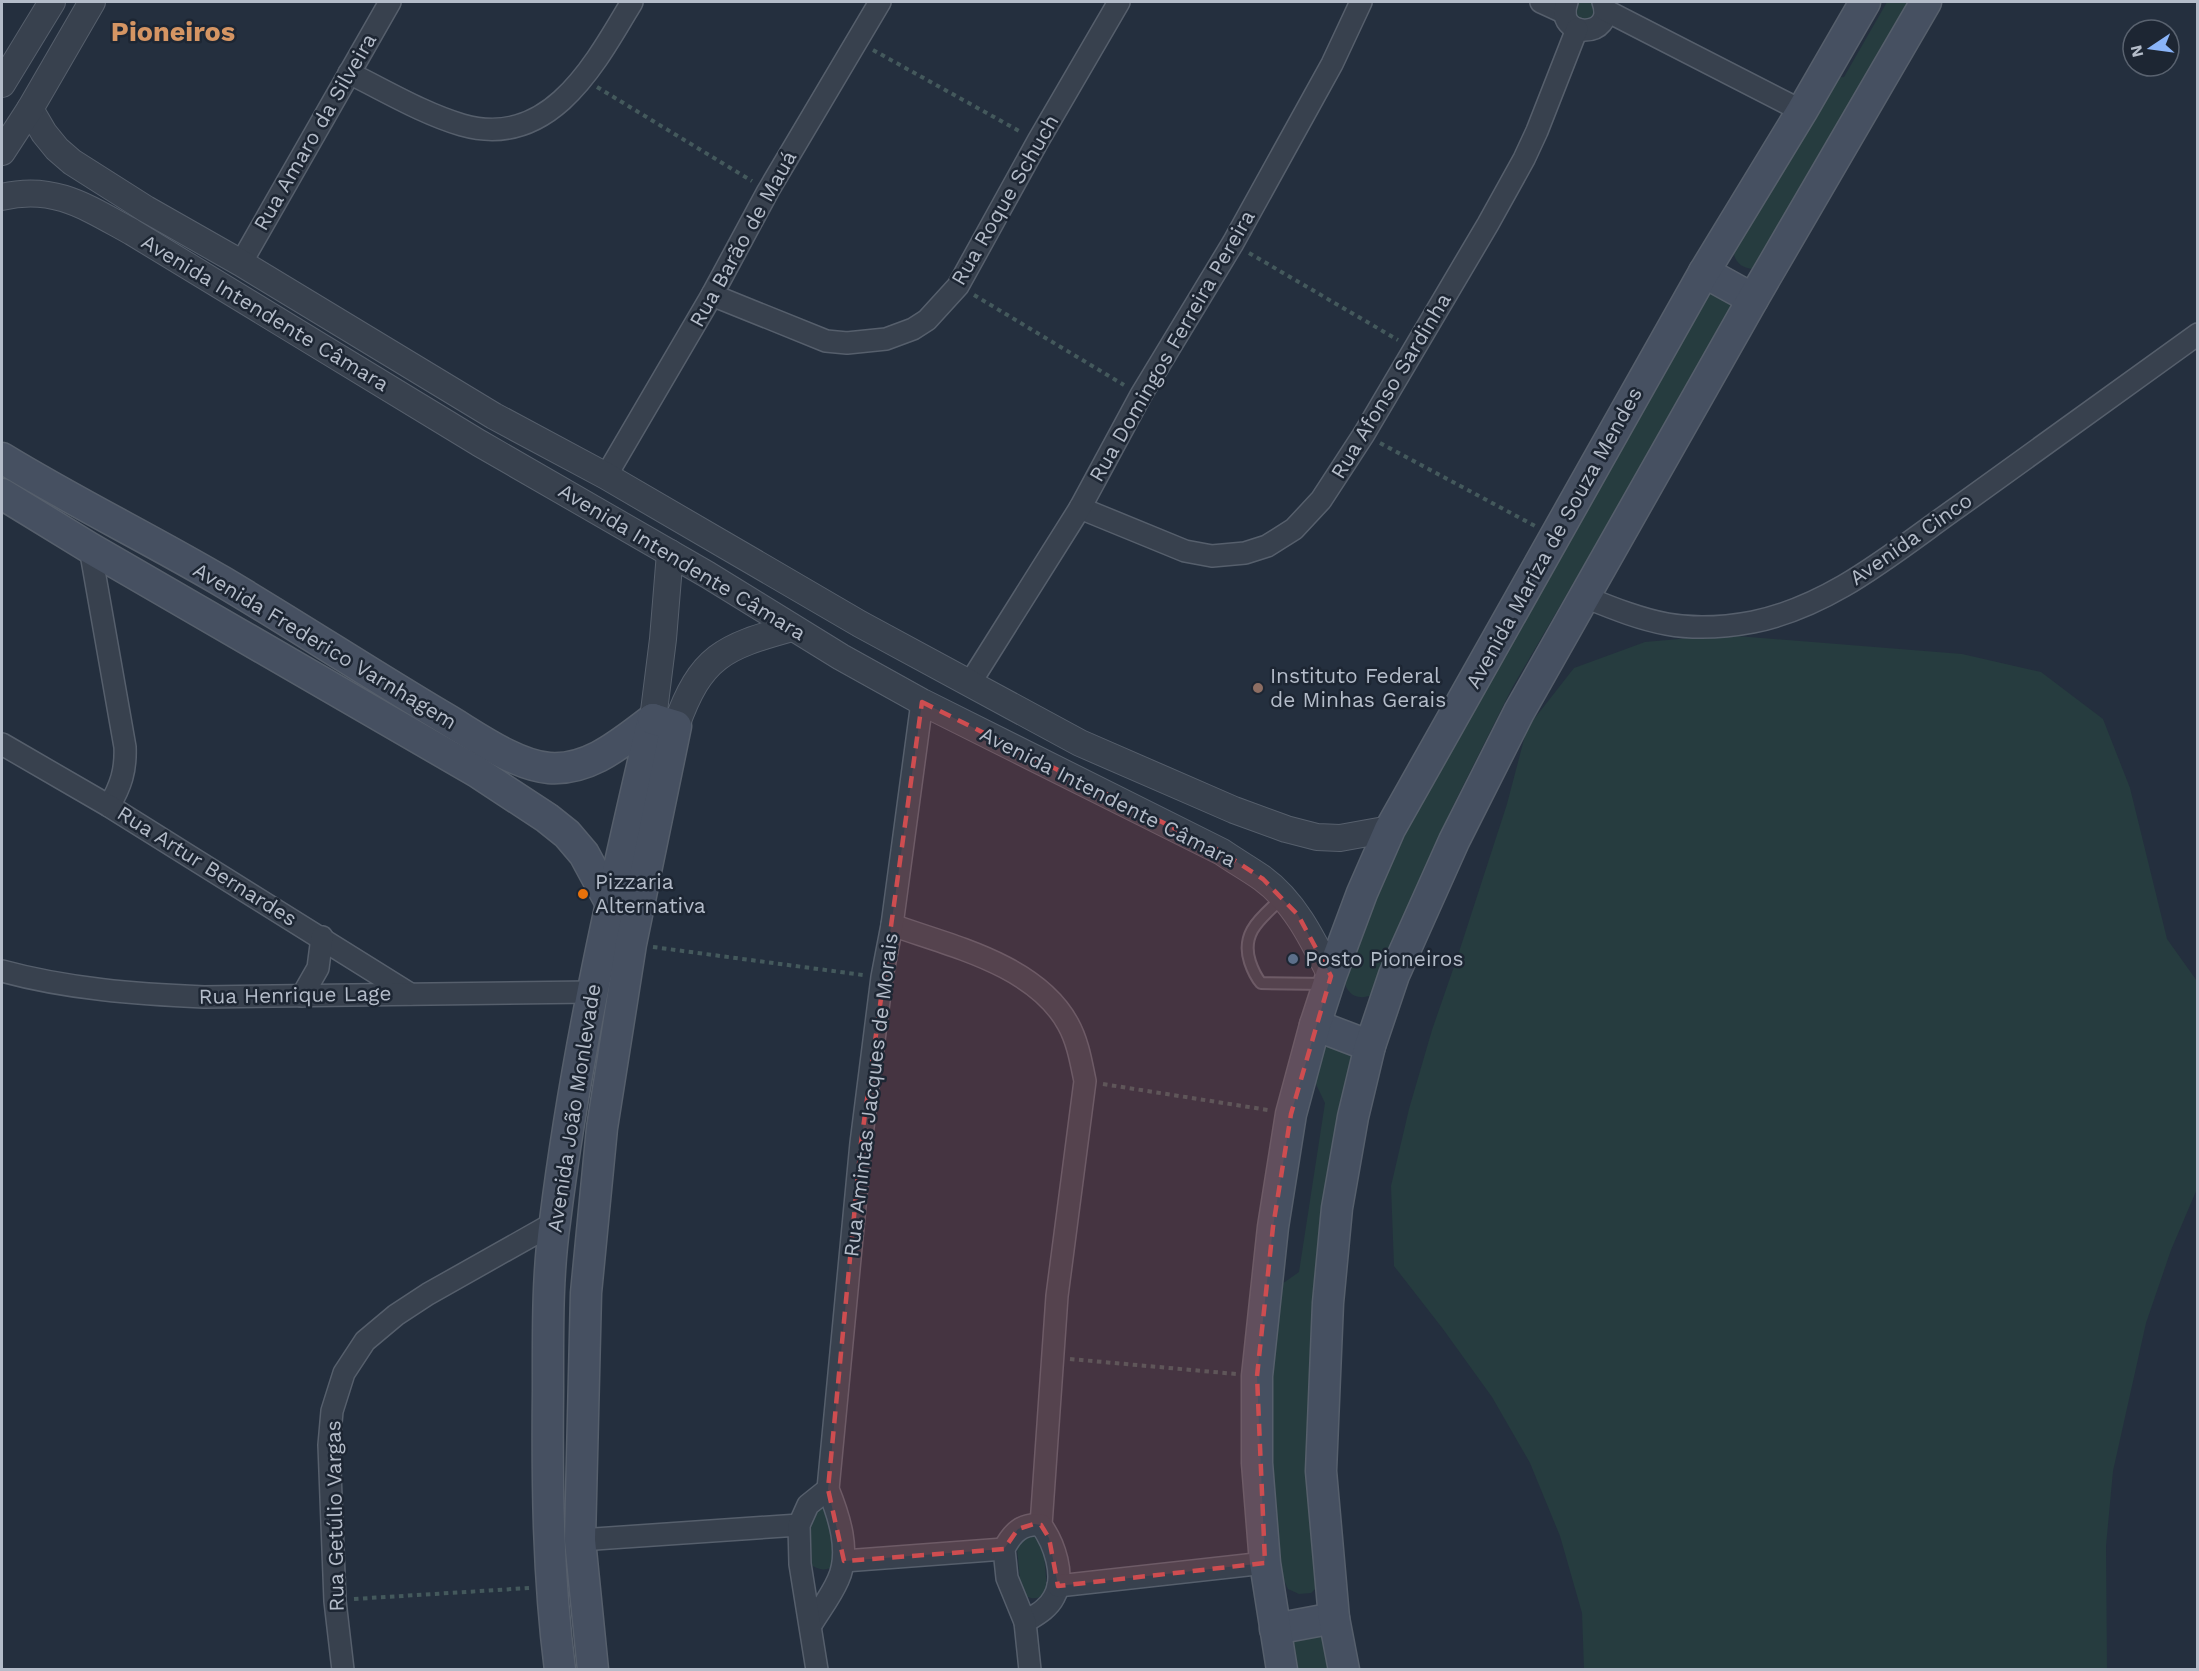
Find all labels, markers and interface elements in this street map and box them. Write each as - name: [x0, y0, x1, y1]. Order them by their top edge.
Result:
- district label: Pioneiros: [111, 16, 235, 48]
- north arrow: [2121, 18, 2181, 78]
- street label: Rua Amaro da Silveira: [248, 29, 381, 235]
- text: N: [2126, 43, 2147, 59]
- street label: Rua Roque Schuch: [946, 110, 1064, 289]
- street label: Rua Barão de Mauá: [684, 146, 801, 331]
- street label: Rua Domingos Ferreira Pereira: [1083, 205, 1260, 486]
- street label: Avenida Intendente Câmara: [137, 229, 393, 396]
- street label: Rua Afonso Sardinha: [1325, 288, 1456, 483]
- street label: Avenida Mariza de Souza Mendes: [1460, 383, 1647, 693]
- street label: Avenida Intendente Câmara: [554, 478, 810, 645]
- street label: Avenida Cinco: [1845, 487, 1977, 590]
- street label: Avenida Frederico Varnhagem: [189, 557, 462, 734]
- place label: Instituto Federal de Minhas Gerais: [1270, 663, 1446, 712]
- marker: Instituto Federal de Minhas Gerais: [1251, 681, 1265, 695]
- street label: Avenida Intendente Câmara: [976, 721, 1241, 872]
- street label: Rua Artur Bernardes: [113, 800, 302, 931]
- place label: Pizzaria Alternativa: [595, 869, 706, 918]
- marker: Pizzaria Alternativa: [576, 887, 590, 901]
- street label: Rua Amintas Jacques de Morais: [838, 931, 903, 1258]
- place label: Posto Pioneiros: [1305, 946, 1463, 971]
- marker: Posto Pioneiros: [1286, 952, 1300, 966]
- street label: Rua Henrique Lage: [198, 980, 392, 1009]
- street label: Avenida João Monlevade: [541, 982, 606, 1234]
- street label: Rua Getúlio Vargas: [320, 1420, 349, 1612]

